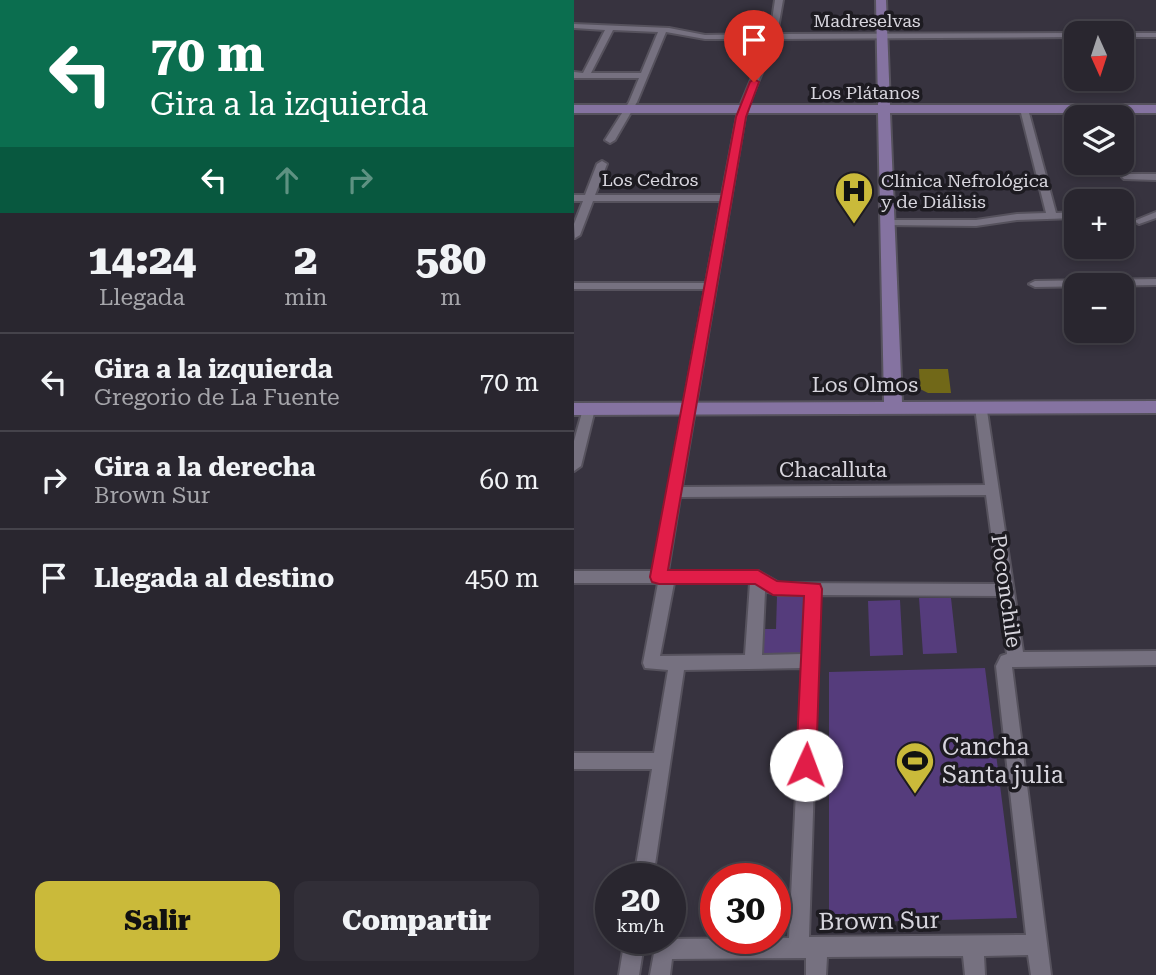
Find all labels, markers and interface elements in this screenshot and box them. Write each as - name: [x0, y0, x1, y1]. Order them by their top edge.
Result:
- pin: [724, 10, 784, 82]
- street label: Madreselvas: [813, 10, 921, 31]
- icon: arrive: [735, 21, 773, 59]
- north arrow: [1064, 21, 1134, 91]
- map controls: [1064, 21, 1134, 343]
- text: 70 m: [150, 26, 265, 83]
- icon: left: [35, 28, 126, 119]
- street label: Los Plátanos: [810, 82, 920, 103]
- text: Gira a la izquierda: [150, 85, 428, 123]
- button: layers: [1064, 105, 1134, 175]
- icon: left: [195, 161, 233, 199]
- icon: ahead: [268, 161, 306, 199]
- icon: right: [341, 161, 379, 199]
- street label: Los Cedros: [602, 169, 698, 190]
- hospital icon: Clínica Nefrológica y de Diálisis: [833, 170, 875, 225]
- place label: Clínica Nefrológica y de Diálisis: [881, 170, 1049, 212]
- button: +: [1064, 189, 1134, 259]
- text: 14:24: [88, 235, 196, 284]
- text: 2: [294, 235, 318, 284]
- text: 580: [415, 235, 486, 284]
- button: −: [1064, 273, 1134, 343]
- text: Llegada: [99, 284, 185, 311]
- text: min: [284, 284, 327, 311]
- text: m: [440, 284, 461, 311]
- text: Gira a la izquierda: [94, 354, 333, 384]
- icon: left: [35, 363, 73, 401]
- text: 70 m: [480, 367, 539, 397]
- street label: Los Olmos: [812, 373, 918, 397]
- text: Gregorio de La Fuente: [94, 384, 340, 411]
- text: Gira a la derecha: [94, 452, 315, 482]
- street label: Chacalluta: [779, 458, 888, 482]
- icon: right: [35, 461, 73, 499]
- text: 60 m: [480, 465, 539, 495]
- text: Brown Sur: [94, 482, 210, 509]
- street label: Poconchile: [986, 533, 1026, 649]
- icon: arrive: [35, 559, 73, 597]
- text: Llegada al destino: [94, 563, 334, 593]
- text: 450 m: [465, 563, 539, 593]
- position arrow: [769, 728, 843, 802]
- place label: Cancha Santa julia: [942, 733, 1064, 789]
- sports icon: Cancha Santa julia: [894, 740, 936, 795]
- speed limit sign: 30: [700, 863, 791, 954]
- text: 20: [621, 879, 660, 920]
- button: Salir: [35, 881, 280, 961]
- button: Compartir: [294, 881, 539, 961]
- street label: Brown Sur: [818, 906, 940, 936]
- text: km/h: [616, 915, 665, 936]

